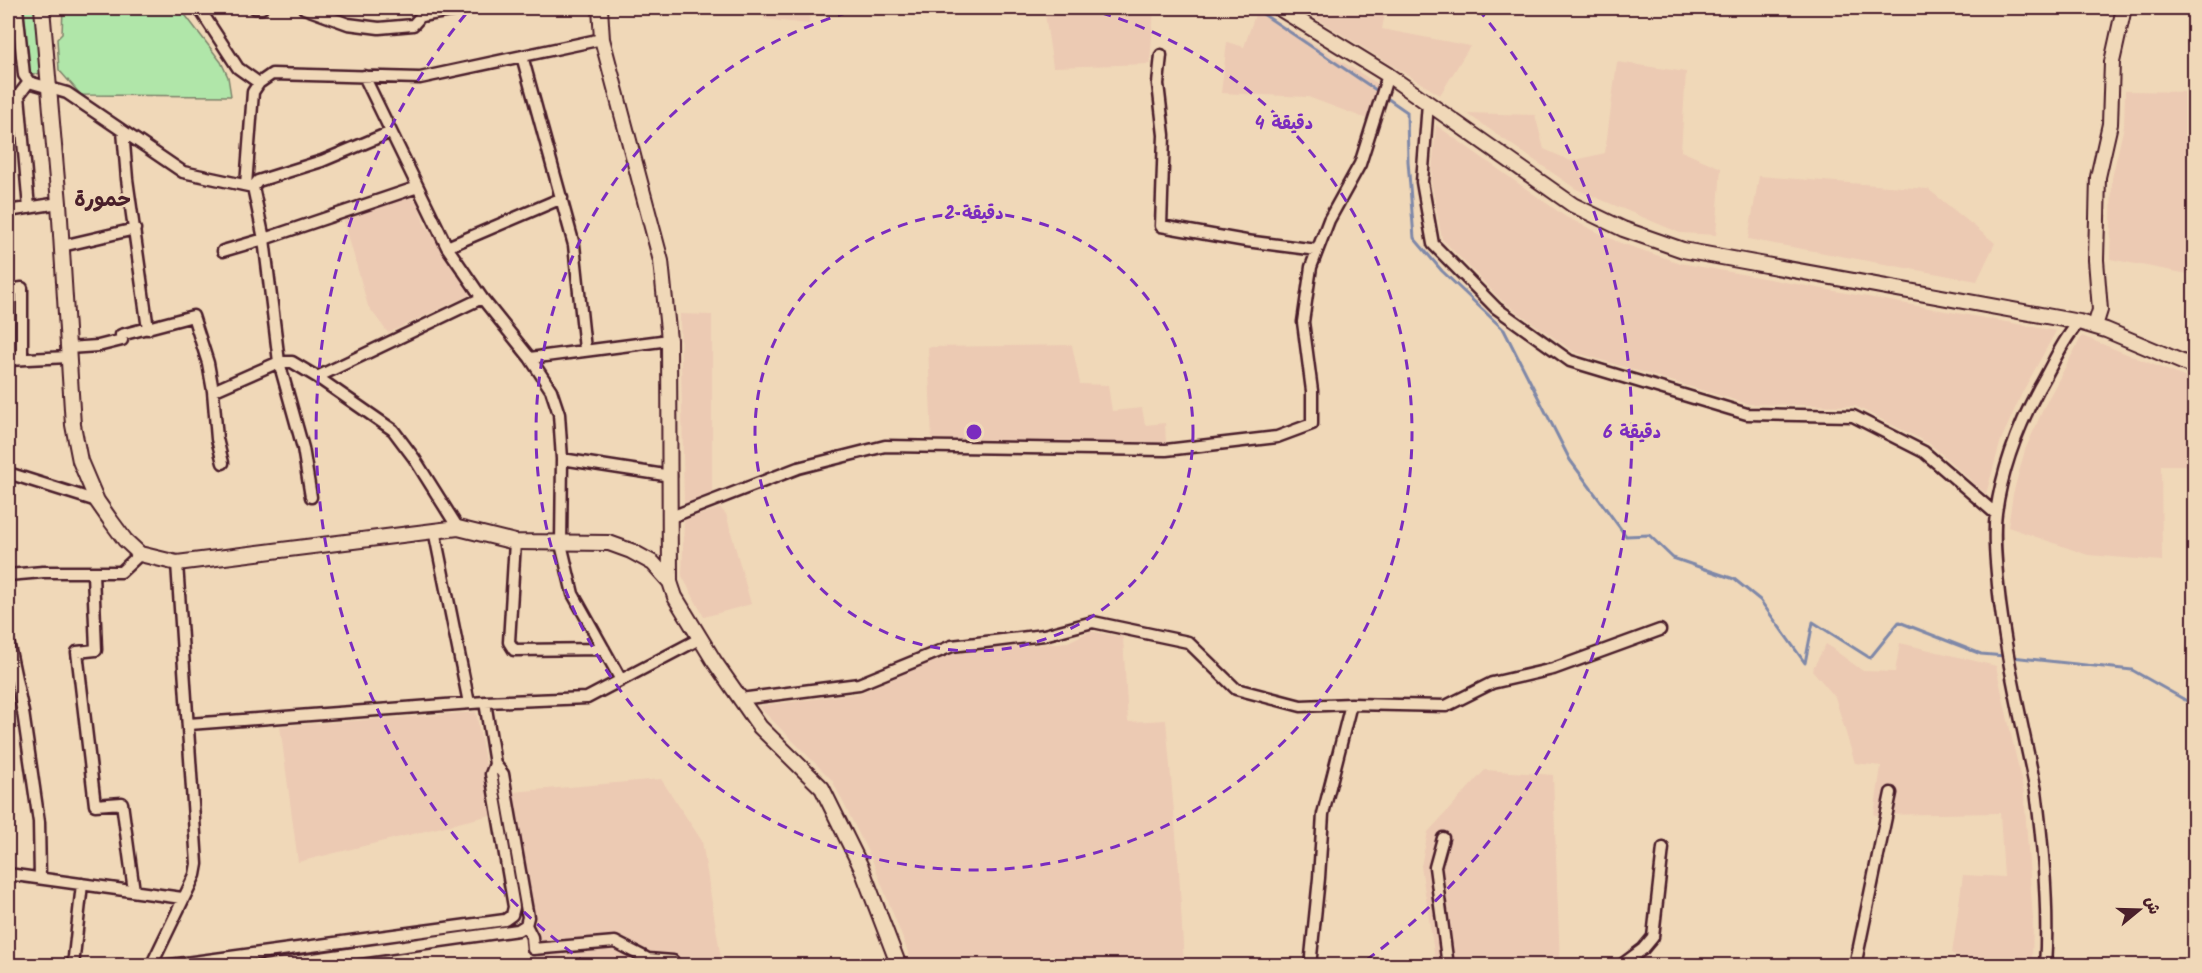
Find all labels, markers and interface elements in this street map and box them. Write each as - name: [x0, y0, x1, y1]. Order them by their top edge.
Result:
- text: 4 دقيقة: [1255, 110, 1313, 139]
- district label: حمورة: [74, 184, 130, 217]
- text: 2 دقيقة: [945, 200, 1003, 229]
- text: 6 دقيقة: [1603, 419, 1661, 448]
- centre of rings: [964, 422, 984, 442]
- north arrow: [2109, 880, 2169, 940]
- text: ش: [2137, 893, 2166, 918]

